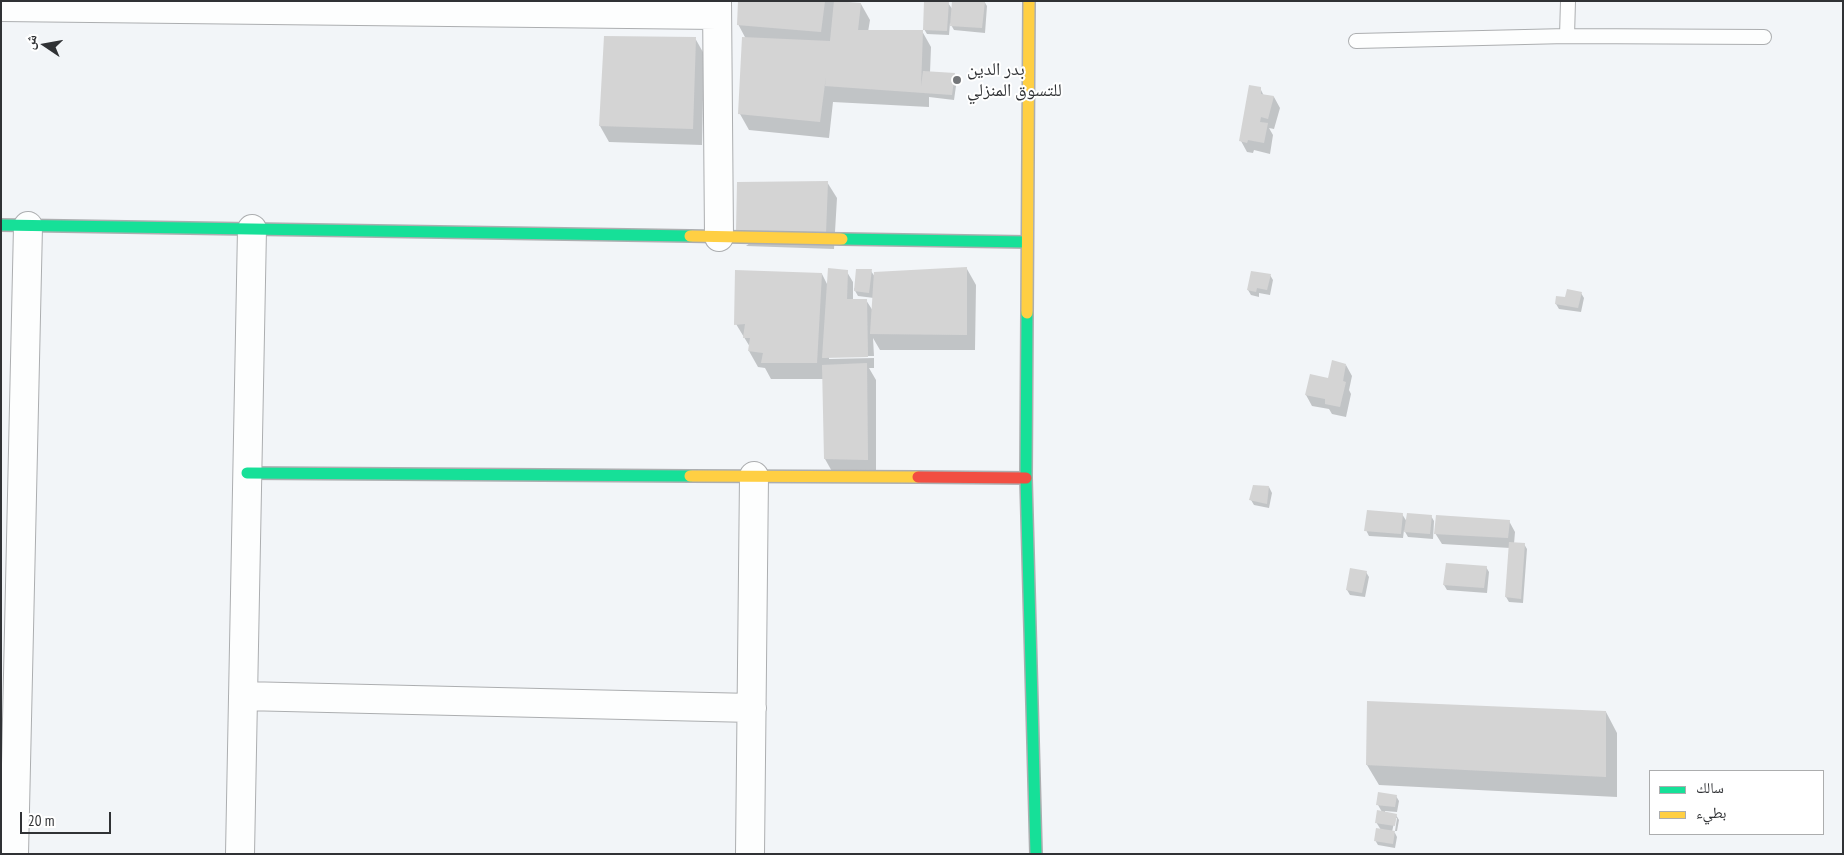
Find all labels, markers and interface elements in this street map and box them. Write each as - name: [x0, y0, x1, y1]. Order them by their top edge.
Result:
- north arrow: [20, 20, 70, 70]
- text: ش: [20, 33, 41, 51]
- place label: بدر الدين للتسوق المنزلي: [967, 59, 1062, 102]
- marker: بدر الدين للتسوق المنزلي: [951, 74, 963, 86]
- legend: [1649, 770, 1824, 835]
- text: سالك: [1696, 778, 1724, 797]
- scale bar: [22, 802, 114, 834]
- text: بطيء: [1696, 803, 1726, 822]
- text: 20 m: [28, 811, 54, 830]

